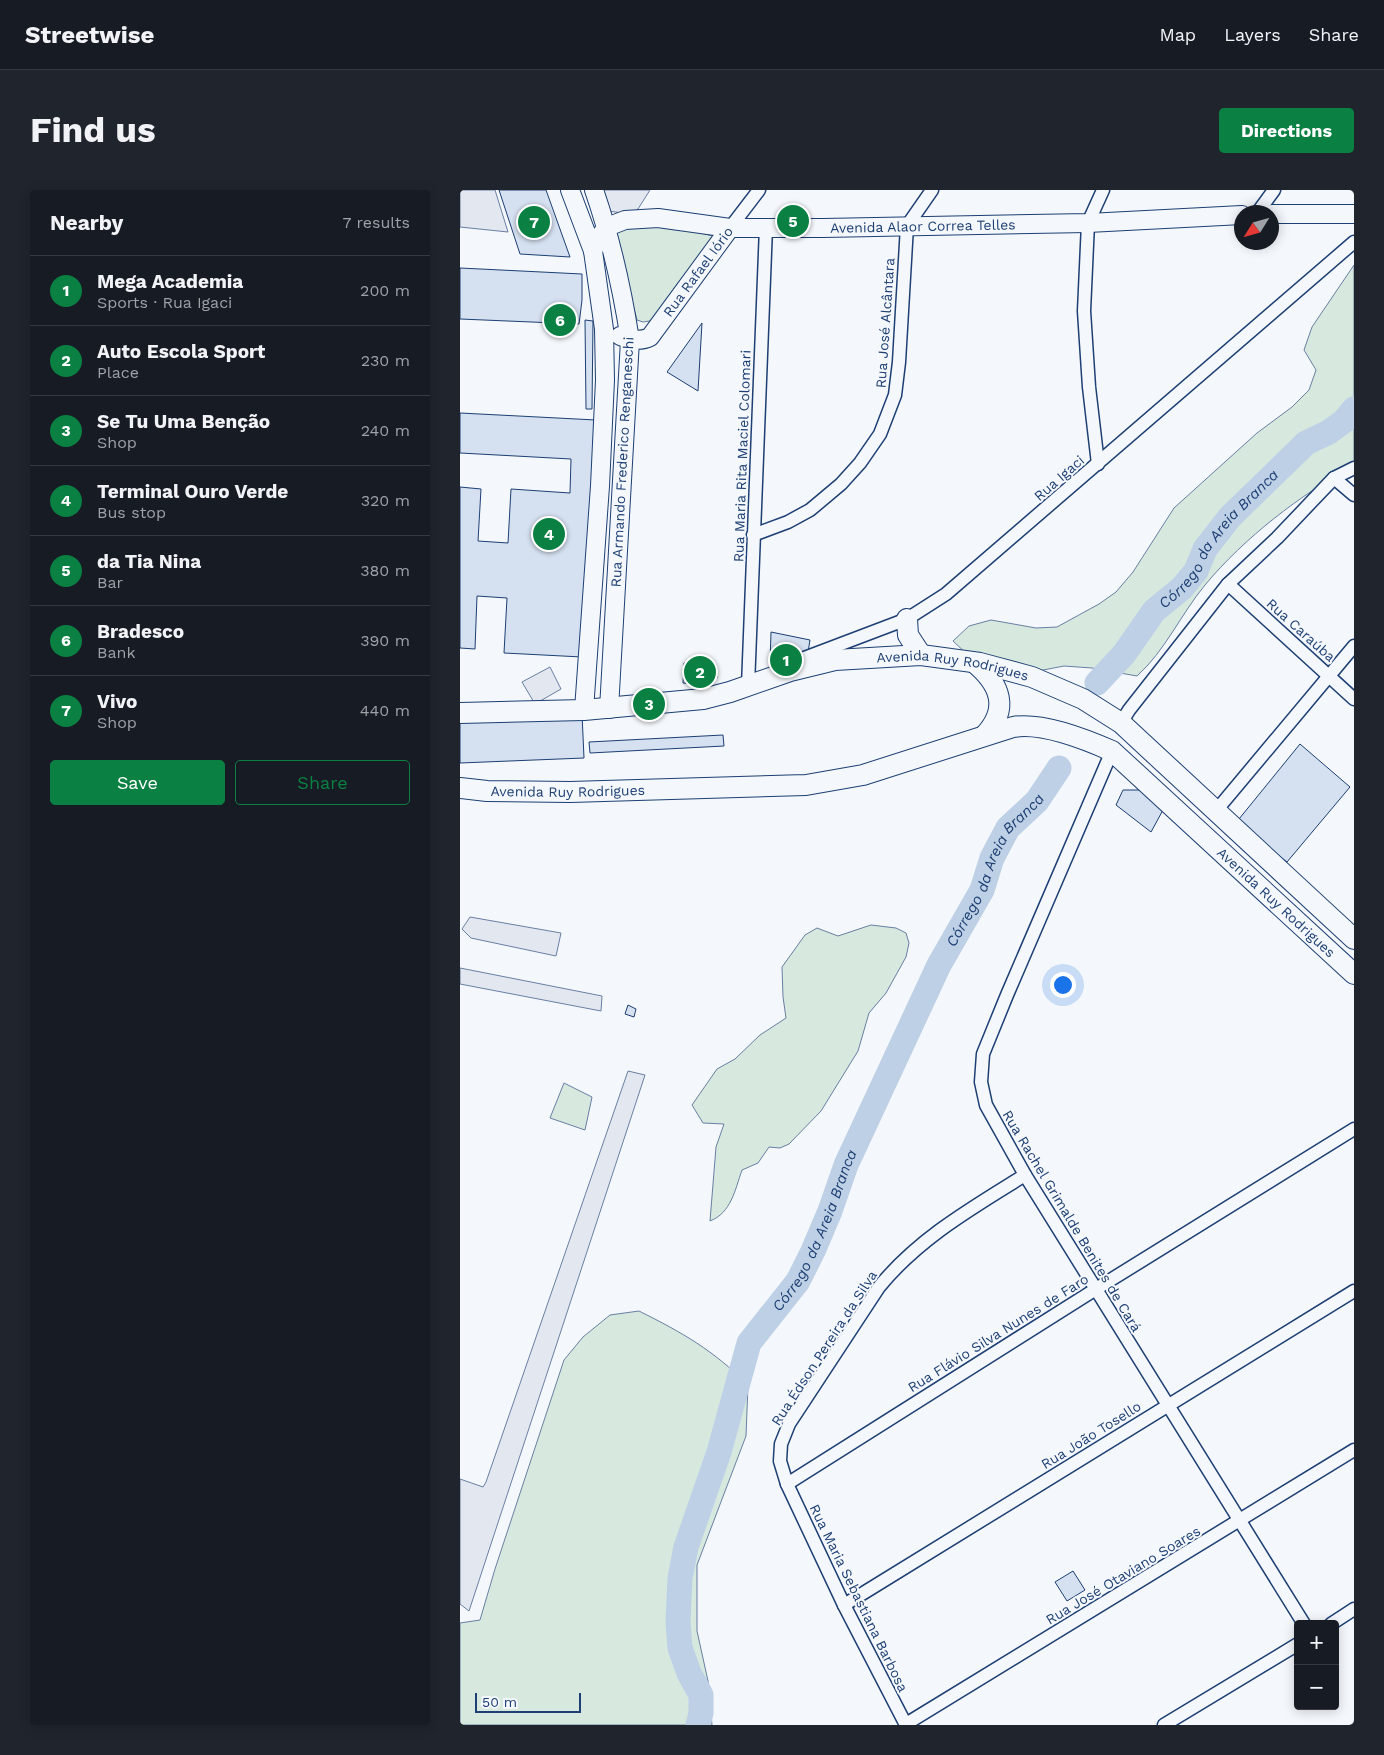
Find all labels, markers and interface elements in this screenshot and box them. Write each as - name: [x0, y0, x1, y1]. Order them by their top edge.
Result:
- text: Streetwise: [25, 21, 154, 49]
- text: Map: [1159, 24, 1196, 45]
- text: Layers: [1224, 24, 1281, 45]
- text: Share: [1309, 24, 1359, 45]
- button: Directions: [1219, 108, 1354, 153]
- text: Find us: [30, 109, 156, 151]
- pin: 5: [777, 202, 809, 240]
- pin: 7: [518, 203, 550, 241]
- north arrow: [1234, 205, 1279, 250]
- text: Nearby: [50, 210, 123, 235]
- text: 7 results: [343, 213, 410, 232]
- street label: Avenida Alaor Correa Telles: [830, 216, 1016, 236]
- street label: Rua Rafael Iório: [660, 224, 736, 320]
- street label: Rua José Alcântara: [872, 257, 898, 389]
- text: Mega Academia: [97, 270, 243, 293]
- text: 1: [63, 281, 69, 300]
- text: 200 m: [360, 281, 410, 300]
- text: Sports · Rua Igaci: [97, 293, 232, 312]
- pin: 6: [544, 301, 576, 339]
- street label: Rua Armando Frederico Renganeschi: [607, 336, 637, 588]
- text: Auto Escola Sport: [97, 340, 265, 363]
- street label: Rua Maria Rita Maciel Colomari: [730, 350, 754, 562]
- text: 2: [61, 351, 71, 370]
- text: 230 m: [361, 351, 410, 370]
- text: Place: [97, 363, 139, 382]
- text: Se Tu Uma Benção: [97, 410, 270, 433]
- text: 3: [61, 421, 71, 440]
- text: 240 m: [361, 421, 410, 440]
- text: Shop: [97, 433, 137, 452]
- street label: Rua Igaci: [1031, 452, 1087, 504]
- water label: Córrego da Areia Branca: [1155, 466, 1282, 612]
- text: Terminal Ouro Verde: [97, 480, 288, 503]
- text: 4: [61, 491, 71, 510]
- text: 320 m: [361, 491, 410, 510]
- text: Bus stop: [97, 503, 166, 522]
- pin: 4: [533, 515, 565, 553]
- text: da Tia Nina: [97, 550, 201, 573]
- text: 5: [61, 561, 71, 580]
- text: 380 m: [360, 561, 410, 580]
- text: Bar: [97, 573, 123, 592]
- street label: Rua Caraúba: [1264, 595, 1339, 665]
- text: Bradesco: [97, 620, 184, 643]
- text: 6: [61, 631, 71, 650]
- text: 390 m: [360, 631, 410, 650]
- pin: 1: [770, 641, 802, 679]
- text: Bank: [97, 643, 135, 662]
- street label: Avenida Ruy Rodrigues: [876, 647, 1031, 684]
- pin: 2: [684, 653, 716, 691]
- pin: 3: [633, 685, 665, 723]
- text: Vivo: [97, 690, 137, 713]
- text: 7: [61, 701, 71, 720]
- text: 440 m: [360, 701, 410, 720]
- text: Shop: [97, 713, 137, 732]
- button: Save: [50, 760, 225, 805]
- button: Share: [235, 760, 410, 805]
- street label: Avenida Ruy Rodrigues: [491, 782, 645, 800]
- water label: Córrego da Areia Branca: [942, 790, 1048, 950]
- street label: Avenida Ruy Rodrigues: [1214, 844, 1338, 961]
- your location: [1050, 972, 1076, 998]
- street label: Rua Rachel Grimalde Benites de Cará: [999, 1107, 1145, 1335]
- water label: Córrego da Areia Branca: [768, 1147, 861, 1315]
- street label: Rua Édson Pereira da Silva: [768, 1268, 880, 1428]
- street label: Rua Flávio Silva Nunes de Faro: [905, 1271, 1091, 1395]
- street label: Rua João Tosello: [1038, 1398, 1144, 1472]
- street label: Rua Maria Sebastiana Barbosa: [806, 1502, 912, 1694]
- street label: Rua José Otaviano Soares: [1043, 1522, 1203, 1628]
- map controls: [1294, 1620, 1339, 1710]
- button: +: [1294, 1620, 1339, 1665]
- button: −: [1294, 1665, 1339, 1710]
- scale bar: [475, 1690, 581, 1713]
- text: 50 m: [482, 1694, 517, 1710]

